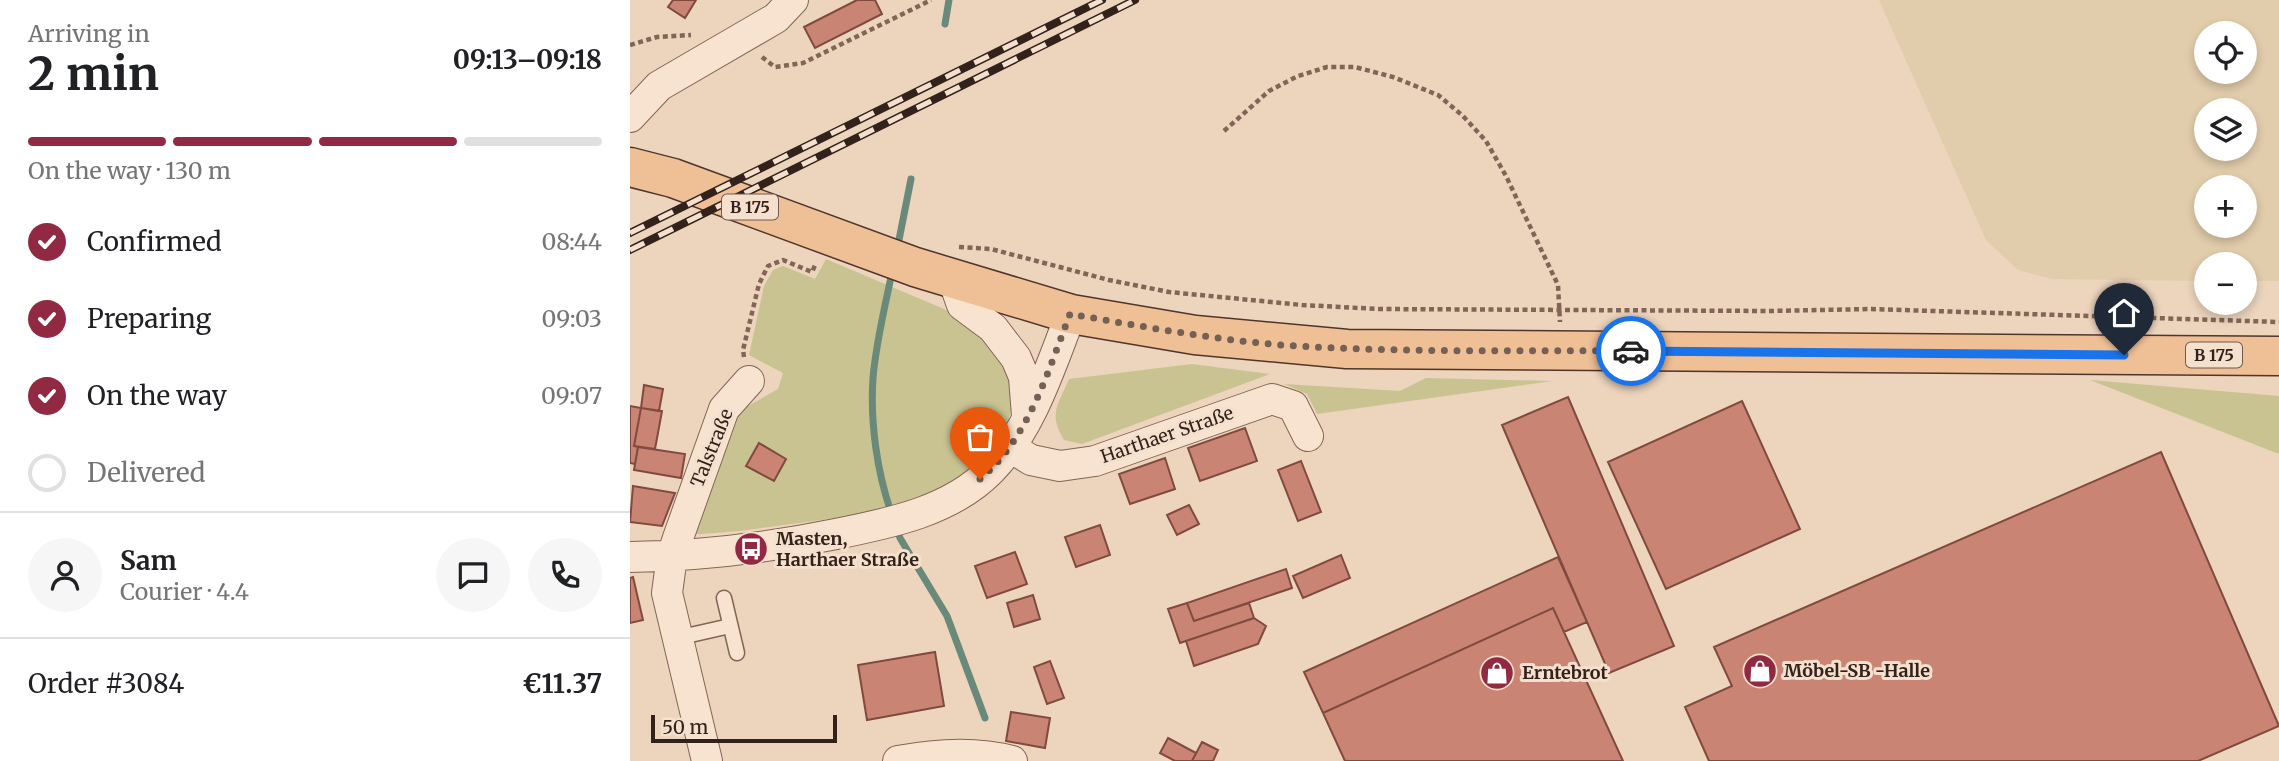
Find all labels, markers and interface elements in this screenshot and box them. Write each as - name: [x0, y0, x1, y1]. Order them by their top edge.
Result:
- text: Arriving in: [28, 19, 150, 48]
- map controls: [2194, 21, 2257, 315]
- button: locate: [2194, 21, 2257, 84]
- text: 09:13–09:18: [453, 43, 602, 76]
- text: 2 min: [28, 45, 159, 103]
- button: layers: [2194, 98, 2257, 161]
- text: On the way · 130 m: [28, 156, 231, 185]
- button: +: [2194, 175, 2257, 238]
- road number: B 175: [722, 195, 778, 220]
- icon: check: [28, 223, 66, 261]
- text: Confirmed: [87, 225, 222, 258]
- text: 08:44: [541, 227, 602, 256]
- button: −: [2194, 252, 2257, 315]
- pin: [2094, 283, 2154, 355]
- icon: home: [2105, 294, 2143, 332]
- icon: check: [28, 300, 66, 338]
- text: Preparing: [87, 302, 211, 335]
- text: 09:03: [541, 304, 602, 333]
- courier: [1596, 316, 1666, 386]
- icon: car: [1612, 332, 1650, 370]
- road number: B 175: [2186, 342, 2242, 368]
- icon: check: [28, 377, 66, 415]
- text: On the way: [87, 379, 227, 412]
- text: 09:07: [541, 381, 602, 410]
- street label: Harthaer Straße: [1097, 401, 1236, 468]
- street label: Talstraße: [685, 405, 738, 490]
- pin: [950, 407, 1010, 479]
- icon: bag: [961, 418, 999, 456]
- text: Delivered: [87, 456, 206, 489]
- place label: Masten, Harthaer Straße: [776, 527, 919, 571]
- bus stop icon: Masten, Harthaer Straße: [732, 530, 770, 568]
- button: person: [28, 538, 102, 612]
- button: chat: [436, 538, 510, 612]
- button: phone: [528, 538, 602, 612]
- text: Sam: [120, 544, 177, 577]
- text: Courier · 4.4: [120, 577, 249, 606]
- shop icon: Möbel-SB -Halle: [1741, 652, 1779, 690]
- shop icon: Erntebrot: [1478, 654, 1516, 692]
- place label: Möbel-SB -Halle: [1784, 659, 1930, 682]
- place label: Erntebrot: [1522, 661, 1609, 684]
- text: Order #3084: [28, 667, 184, 700]
- text: €11.37: [522, 667, 602, 700]
- scale bar: [651, 712, 836, 744]
- text: 50 m: [662, 715, 708, 739]

